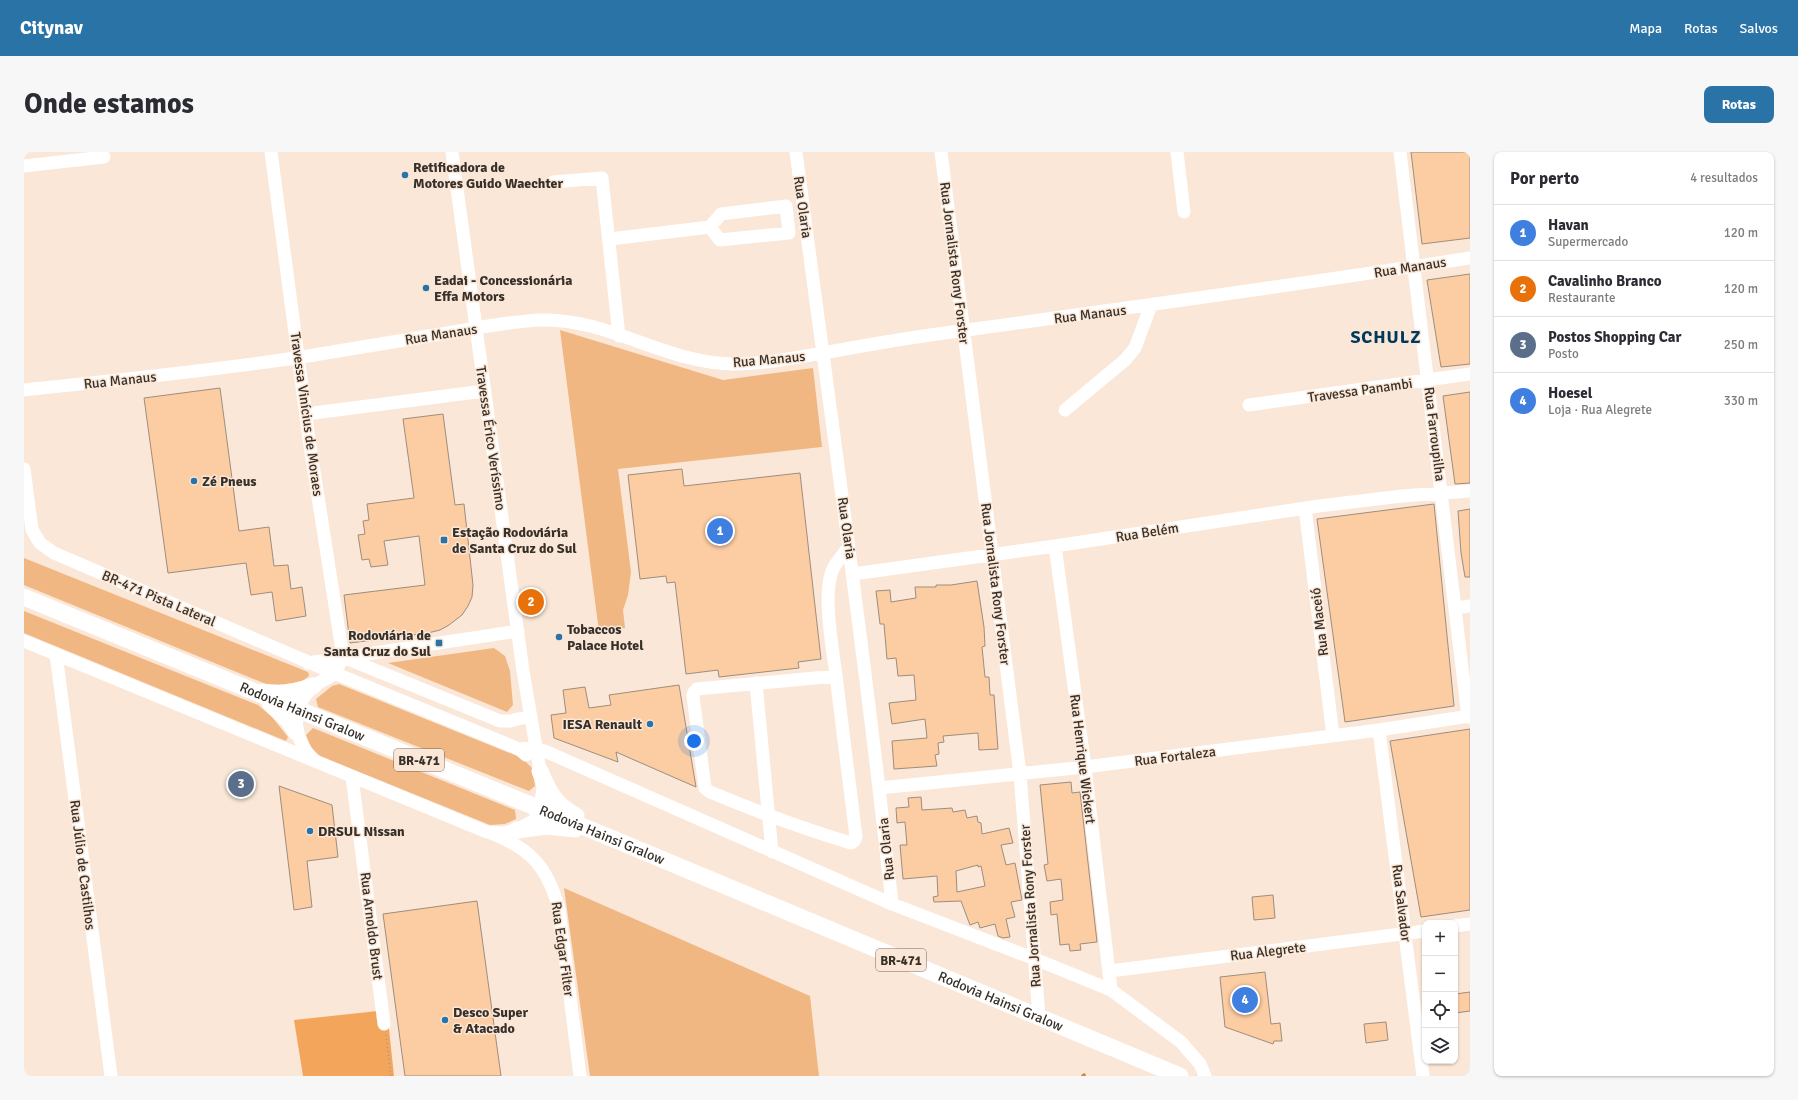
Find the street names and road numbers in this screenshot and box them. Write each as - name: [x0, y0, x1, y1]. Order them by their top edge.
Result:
- street label: Rua Olaria: [790, 175, 815, 239]
- street label: Rua Jornalista Rony Forster: [936, 181, 973, 346]
- street label: Rua Manaus: [1373, 253, 1447, 282]
- street label: Rua Manaus: [1053, 302, 1127, 327]
- street label: Rua Manaus: [404, 320, 478, 349]
- street label: Travessa Vinícius de Moraes: [287, 331, 326, 497]
- street label: Rua Manaus: [732, 348, 806, 371]
- street label: Travessa Érico Veríssimo: [472, 365, 509, 511]
- street label: Rua Manaus: [83, 368, 157, 393]
- street label: Travessa Panambi: [1307, 375, 1414, 406]
- street label: Rua Farroupilha: [1420, 386, 1449, 482]
- street label: Rua Olaria: [834, 496, 859, 560]
- street label: Rua Jornalista Rony Forster: [977, 502, 1014, 667]
- street label: Rua Belém: [1114, 519, 1180, 546]
- street label: BR-471 Pista Lateral: [99, 567, 218, 630]
- street label: Rua Maceió: [1307, 587, 1332, 657]
- street label: Rodovia Hainsi Gralow: [237, 679, 367, 745]
- street label: Rua Henrique Wickert: [1066, 693, 1099, 825]
- street label: Rua Fortaleza: [1133, 743, 1217, 770]
- road number: BR-471: [394, 749, 444, 771]
- street label: Rua Júlio de Castilhos: [66, 799, 99, 931]
- street label: Rodovia Hainsi Gralow: [537, 802, 667, 868]
- street label: Rua Olaria: [875, 817, 898, 881]
- street label: Rua Jornalista Rony Forster: [1016, 823, 1045, 988]
- street label: Rua Salvador: [1388, 863, 1415, 944]
- street label: Rua Arnoldo Brust: [356, 871, 387, 981]
- street label: Rua Edgar Filter: [547, 900, 578, 998]
- street label: Rua Alegrete: [1229, 938, 1307, 965]
- road number: BR-471: [876, 949, 926, 971]
- street label: Rodovia Hainsi Gralow: [936, 968, 1066, 1035]

